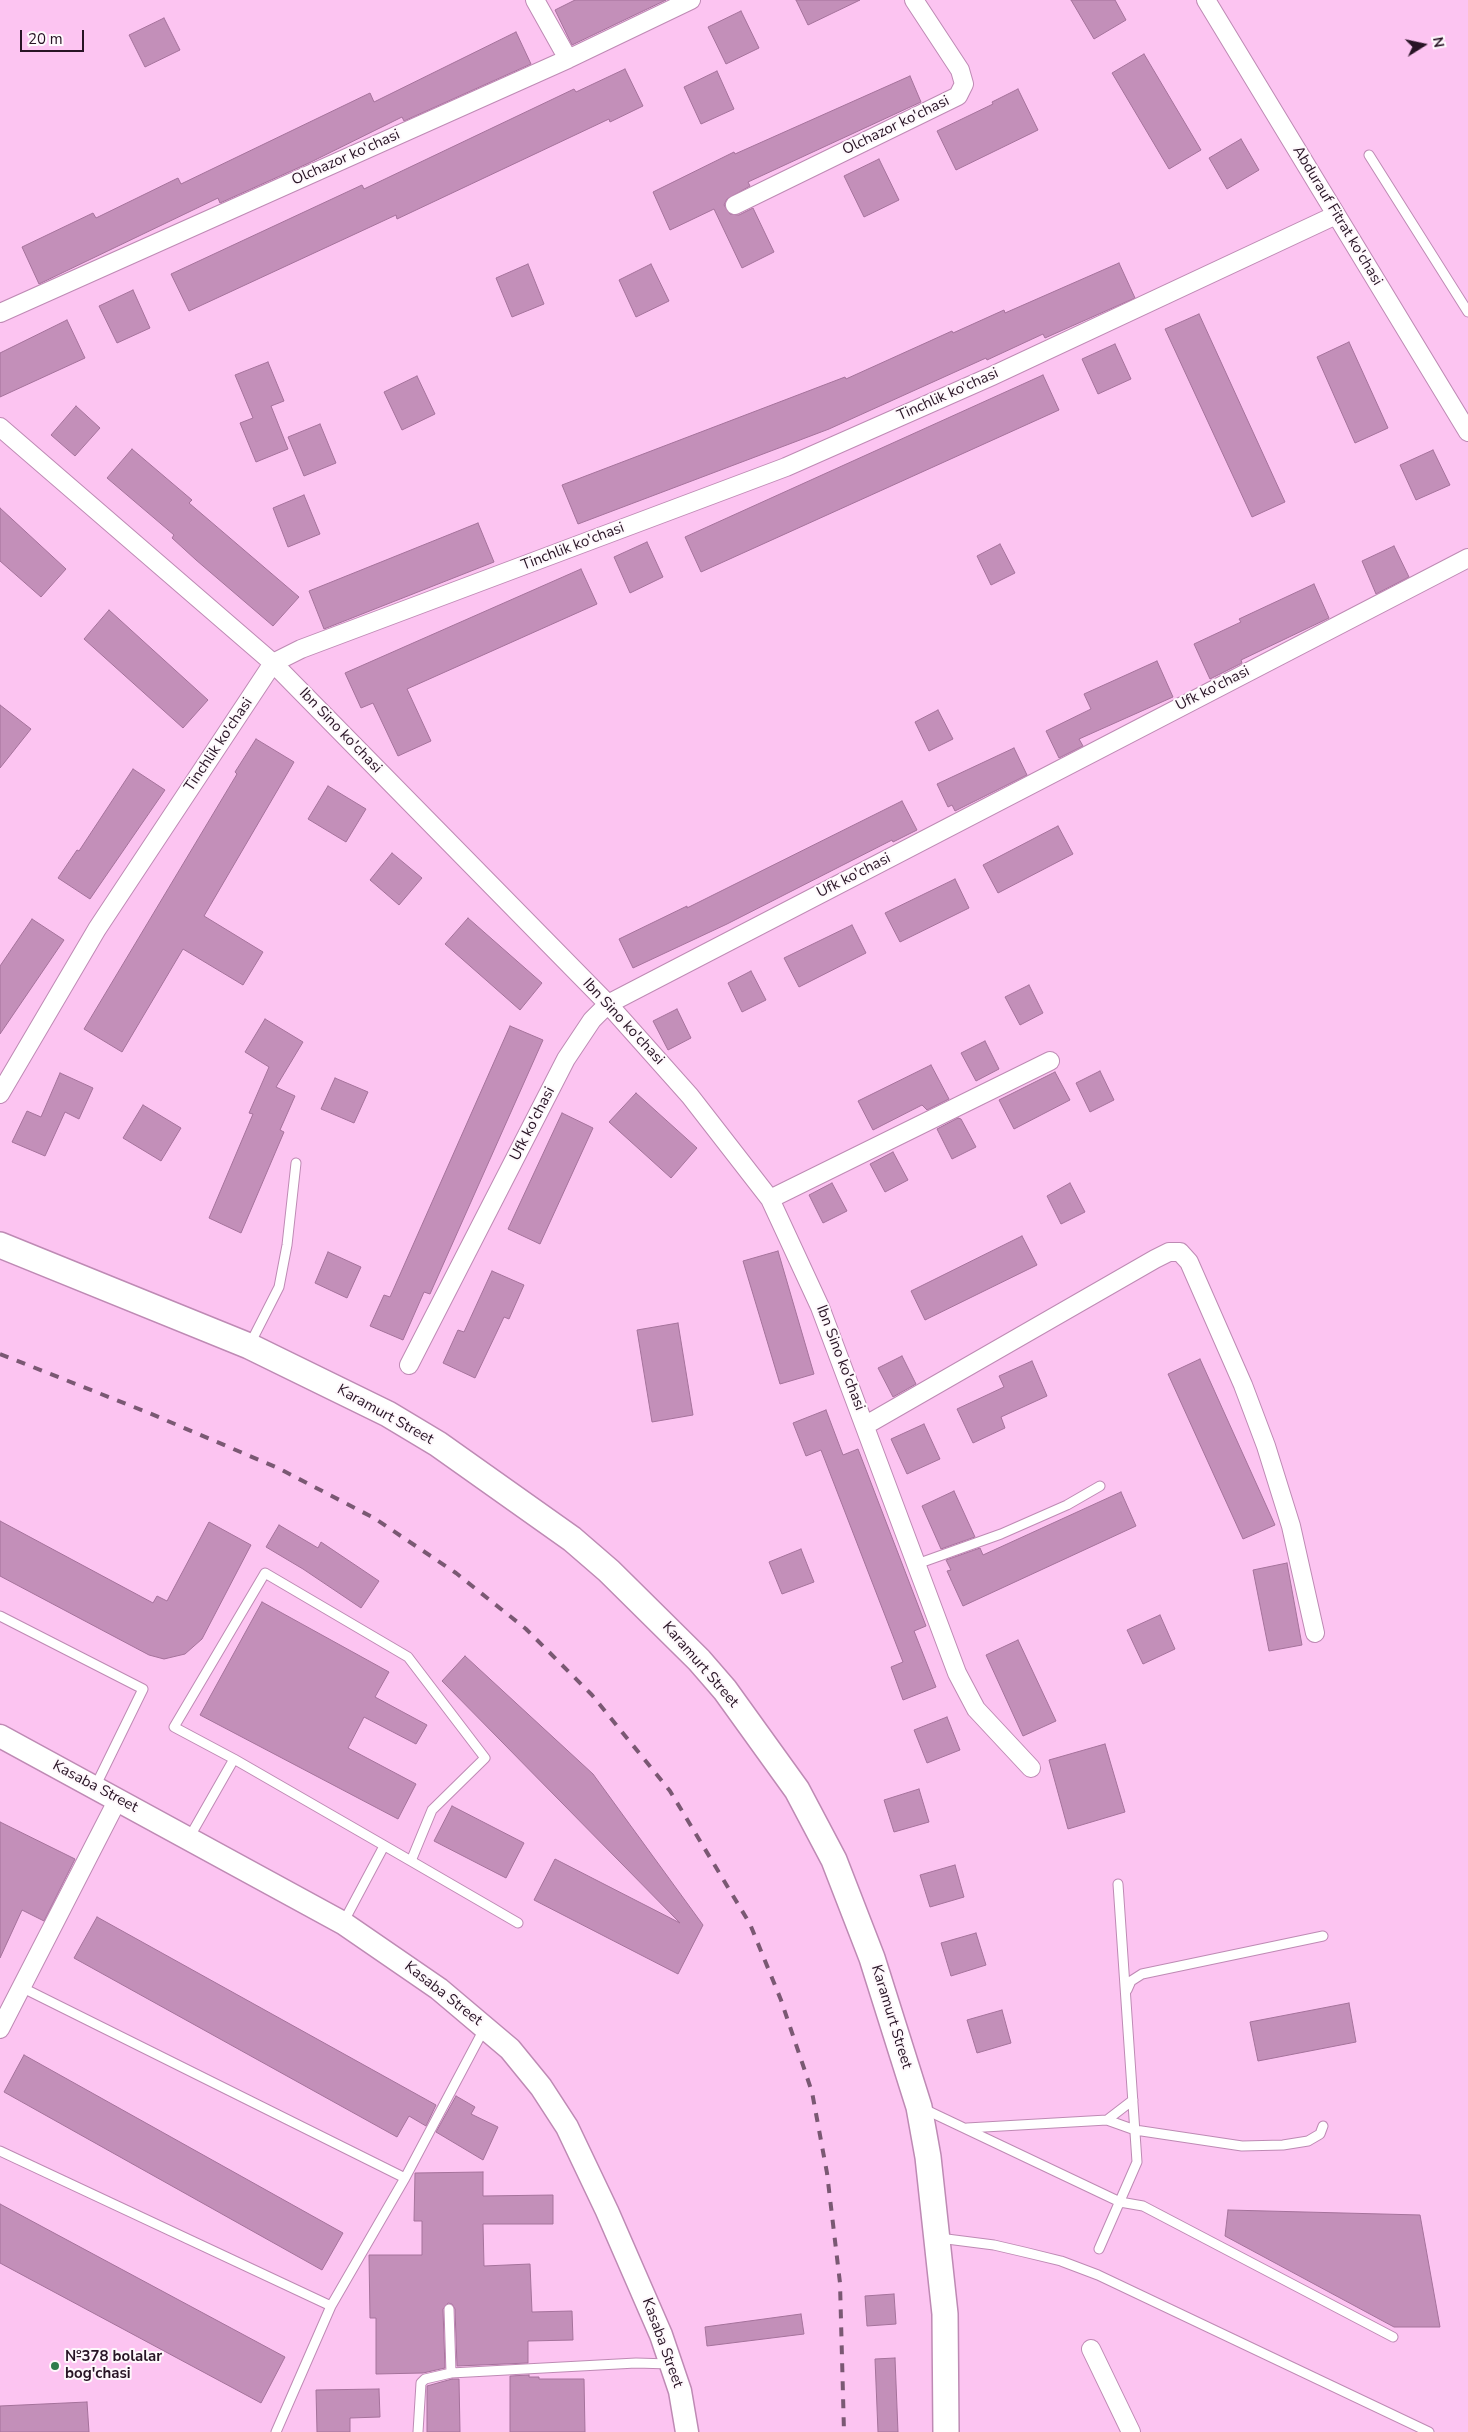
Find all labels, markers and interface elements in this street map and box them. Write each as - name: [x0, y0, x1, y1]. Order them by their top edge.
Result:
- scale bar: [22, 20, 86, 52]
- north arrow: [1398, 20, 1448, 70]
- text: 20 m: [28, 29, 63, 49]
- text: N: [1428, 35, 1449, 49]
- street label: Olchazor ko'chasi: [840, 92, 952, 160]
- street label: Olchazor ko'chasi: [289, 126, 403, 190]
- street label: Abdurauf Fitrat ko'chasi: [1288, 143, 1386, 289]
- street label: Tinchlik ko'chasi: [895, 365, 1001, 425]
- street label: Tinchlik ko'chasi: [519, 519, 627, 575]
- street label: Ufk ko'chasi: [1173, 663, 1253, 715]
- street label: Ibn Sino ko'chasi: [295, 685, 385, 777]
- street label: Tinchlik ko'chasi: [181, 695, 257, 795]
- street label: Ufk ko'chasi: [814, 850, 894, 902]
- street label: Ibn Sino ko'chasi: [578, 975, 668, 1069]
- street label: Ufk ko'chasi: [507, 1084, 559, 1164]
- street label: Ibn Sino ko'chasi: [812, 1303, 868, 1413]
- street label: Karamurt Street: [334, 1381, 436, 1449]
- street label: Karamurt Street: [658, 1618, 742, 1712]
- street label: Kasaba Street: [49, 1757, 141, 1817]
- street label: Kasaba Street: [400, 1958, 486, 2030]
- street label: Karamurt Street: [867, 1963, 915, 2071]
- street label: Kasaba Street: [637, 2296, 687, 2390]
- place label: №378 bolalar bog'chasi: [65, 2348, 162, 2383]
- marker: №378 bolalar bog'chasi: [49, 2360, 61, 2372]

